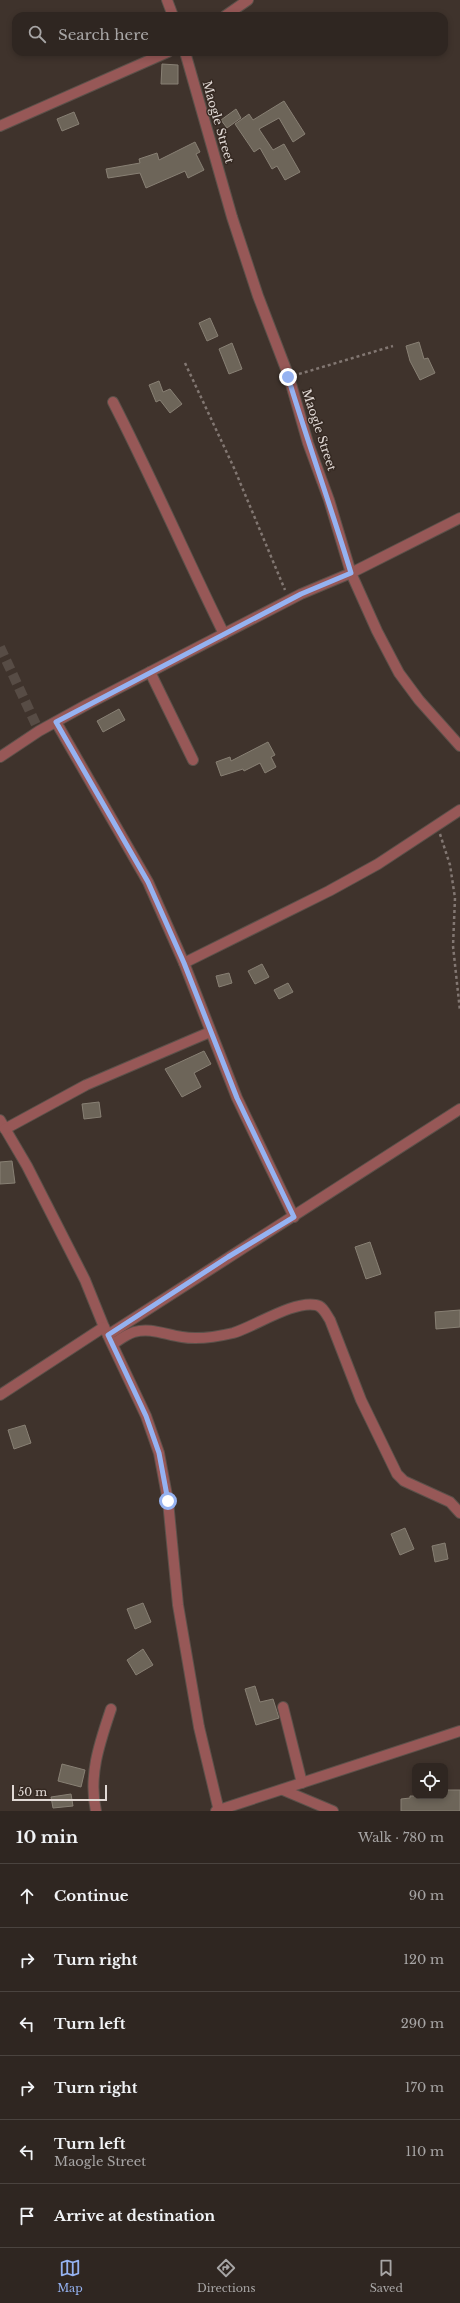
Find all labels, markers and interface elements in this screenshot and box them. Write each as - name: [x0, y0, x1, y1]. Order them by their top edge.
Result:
- search box: [12, 12, 448, 56]
- icon: search: [26, 23, 48, 45]
- text: Search here: [58, 25, 149, 44]
- street label: Maogle Street: [200, 79, 238, 165]
- route end: [279, 368, 297, 386]
- street label: Maogle Street: [299, 387, 340, 473]
- route start: [159, 1492, 177, 1510]
- map controls: [412, 1763, 448, 1799]
- button: locate: [412, 1763, 448, 1799]
- scale bar: [12, 1783, 107, 1802]
- text: 50 m: [18, 1785, 47, 1799]
- text: 10 min: [16, 1827, 78, 1848]
- text: Walk · 780 m: [358, 1829, 444, 1846]
- icon: ahead: [16, 1885, 38, 1907]
- text: Continue: [54, 1886, 129, 1905]
- text: 90 m: [409, 1887, 444, 1904]
- icon: right: [16, 1949, 38, 1971]
- text: Turn right: [54, 1950, 137, 1969]
- text: 120 m: [403, 1951, 444, 1968]
- icon: left: [16, 2013, 38, 2035]
- text: Turn left: [54, 2014, 125, 2033]
- text: 290 m: [401, 2015, 444, 2032]
- icon: right: [16, 2077, 38, 2099]
- text: Turn right: [54, 2078, 137, 2097]
- text: 170 m: [405, 2079, 444, 2096]
- text: Turn left: [54, 2134, 125, 2153]
- icon: left: [16, 2141, 38, 2163]
- text: 110 m: [405, 2143, 444, 2160]
- text: Maogle Street: [54, 2153, 146, 2170]
- icon: arrive: [16, 2205, 38, 2227]
- text: Arrive at destination: [54, 2206, 215, 2225]
- tab: Map: [57, 2257, 83, 2295]
- tab: Directions: [197, 2257, 255, 2295]
- tab: Saved: [370, 2257, 403, 2295]

